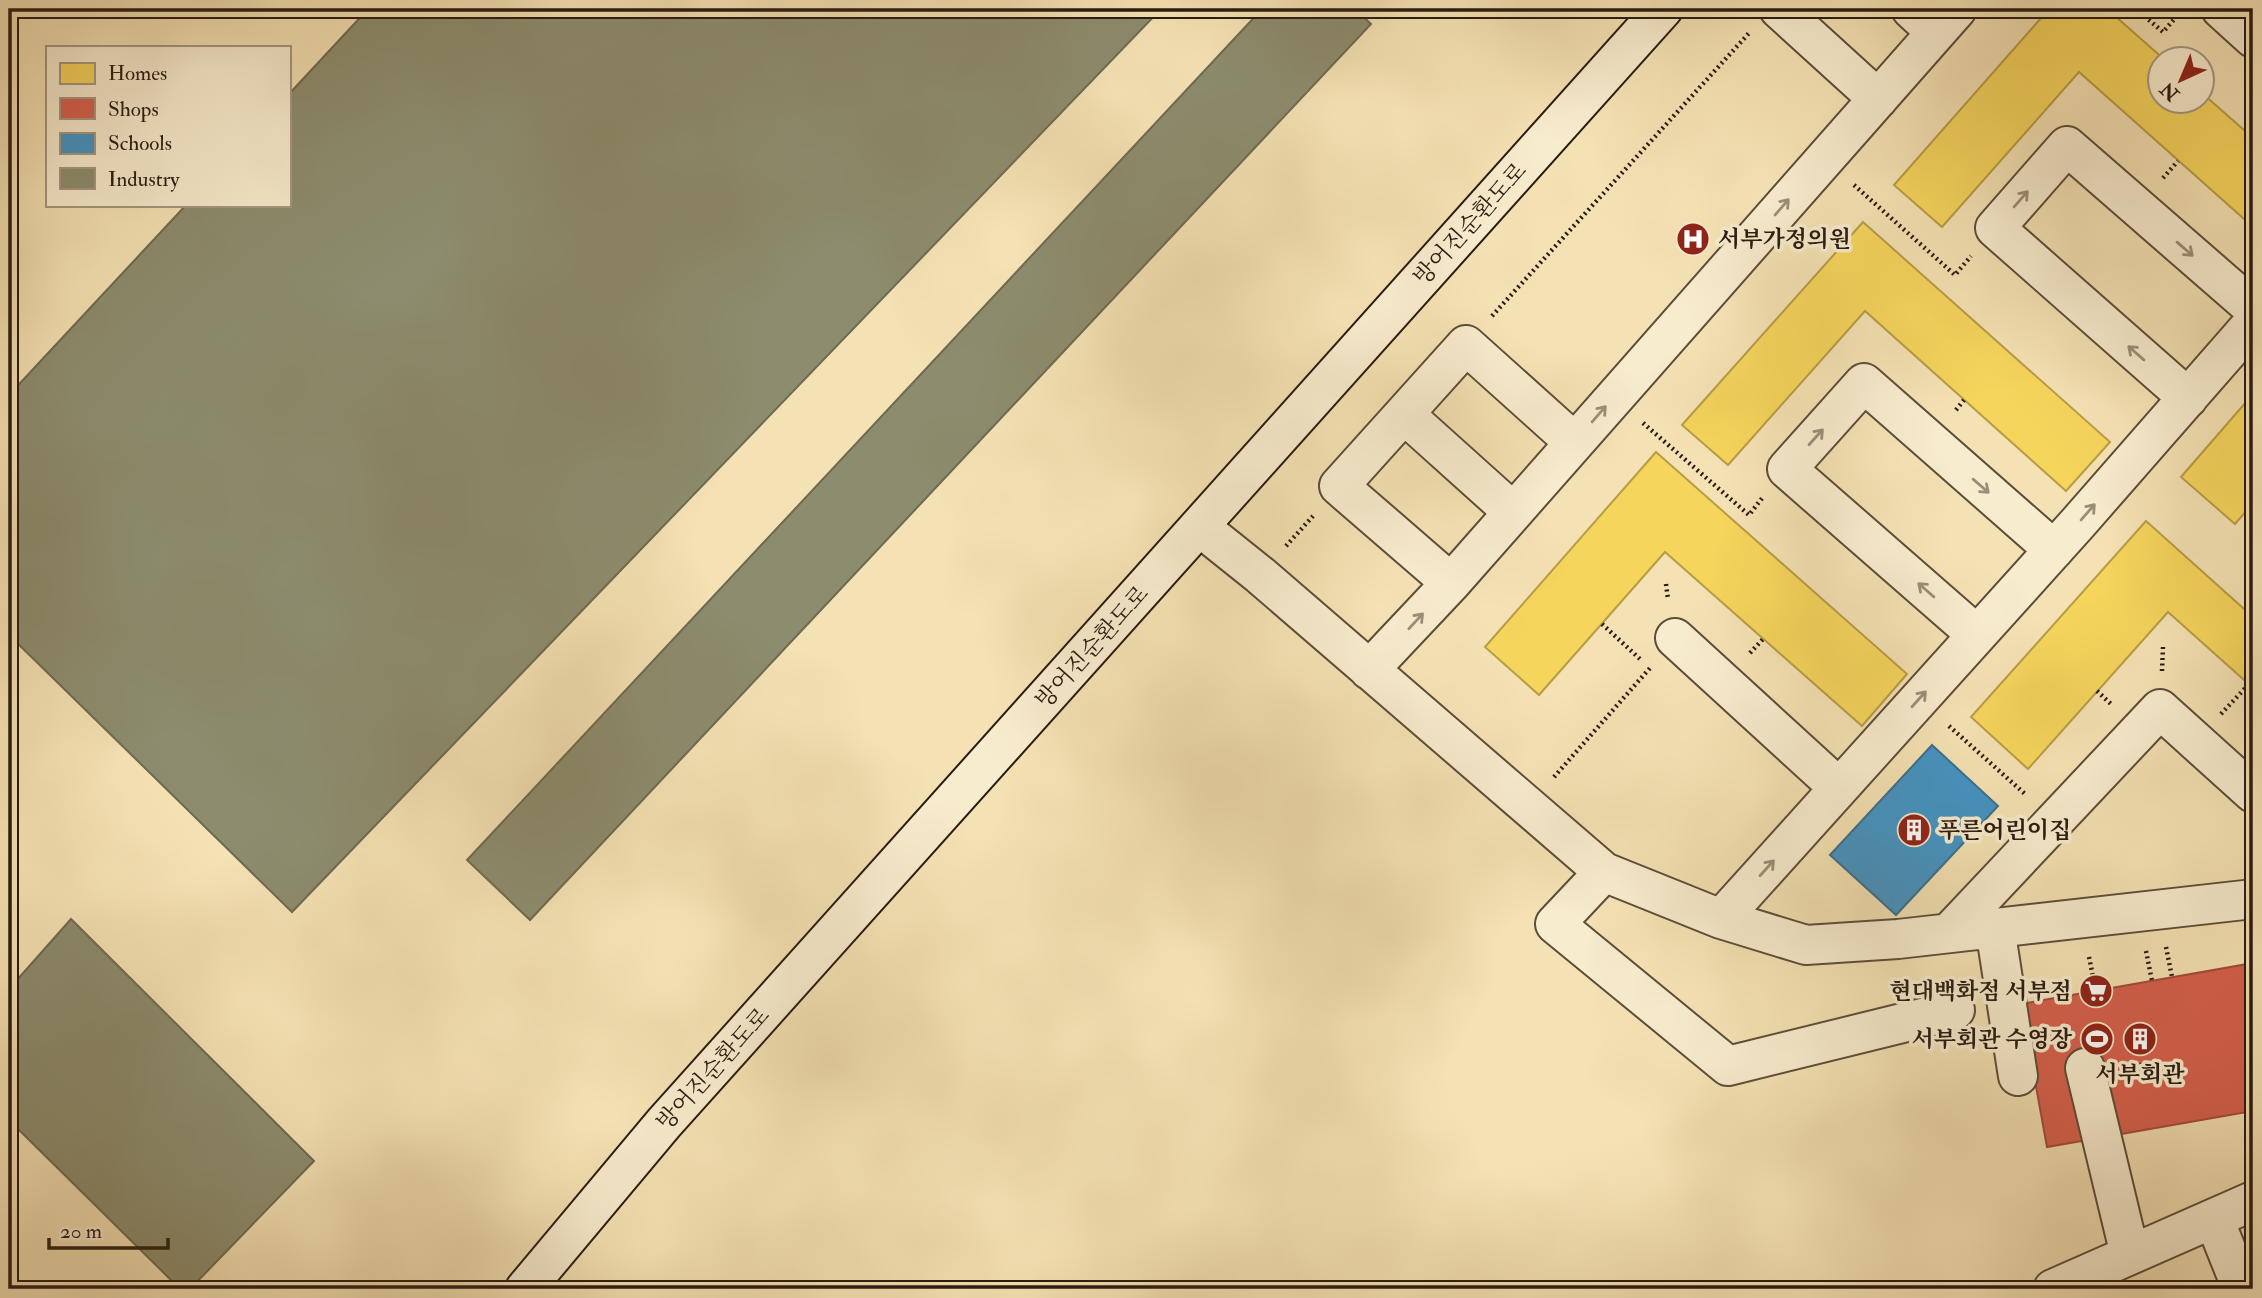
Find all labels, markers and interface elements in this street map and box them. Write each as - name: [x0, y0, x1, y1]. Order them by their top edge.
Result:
- legend: [46, 46, 290, 206]
- north arrow: [2146, 46, 2216, 116]
- text: Homes: [108, 60, 167, 87]
- text: N: [2155, 76, 2185, 107]
- text: Shops: [108, 96, 159, 123]
- text: Schools: [108, 130, 172, 157]
- street label: 방어진순환도로: [1407, 157, 1533, 291]
- text: Industry: [108, 166, 180, 193]
- one-way arrow: [2013, 190, 2029, 208]
- one-way arrow: [1774, 198, 1790, 216]
- hospital icon: 서부가정의원: [1674, 220, 1712, 258]
- place label: 서부가정의원: [1718, 225, 1851, 254]
- one-way arrow: [2176, 241, 2194, 257]
- one-way arrow: [2128, 344, 2145, 361]
- one-way arrow: [1591, 405, 1607, 423]
- one-way arrow: [1808, 428, 1824, 446]
- one-way arrow: [1972, 478, 1990, 494]
- one-way arrow: [2080, 503, 2096, 521]
- street label: 방어진순환도로: [1029, 580, 1155, 714]
- one-way arrow: [1917, 582, 1935, 598]
- one-way arrow: [1407, 613, 1424, 630]
- one-way arrow: [1911, 690, 1927, 708]
- building icon: 푸른어린이집: [1895, 811, 1933, 849]
- place label: 푸른어린이집: [1938, 816, 2071, 845]
- one-way arrow: [1759, 859, 1775, 877]
- supermarket icon: 현대백화점 서부점: [2077, 972, 2115, 1010]
- place label: 현대백화점 서부점: [1889, 977, 2072, 1006]
- street label: 방어진순환도로: [650, 1002, 776, 1136]
- sports icon: 서부회관 수영장: [2078, 1020, 2116, 1058]
- building icon: 서부회관: [2121, 1020, 2159, 1058]
- place label: 서부회관 수영장: [1912, 1025, 2073, 1054]
- place label: 서부회관: [2096, 1060, 2185, 1089]
- scale bar: [49, 1207, 168, 1251]
- text: 20 m: [60, 1218, 102, 1245]

